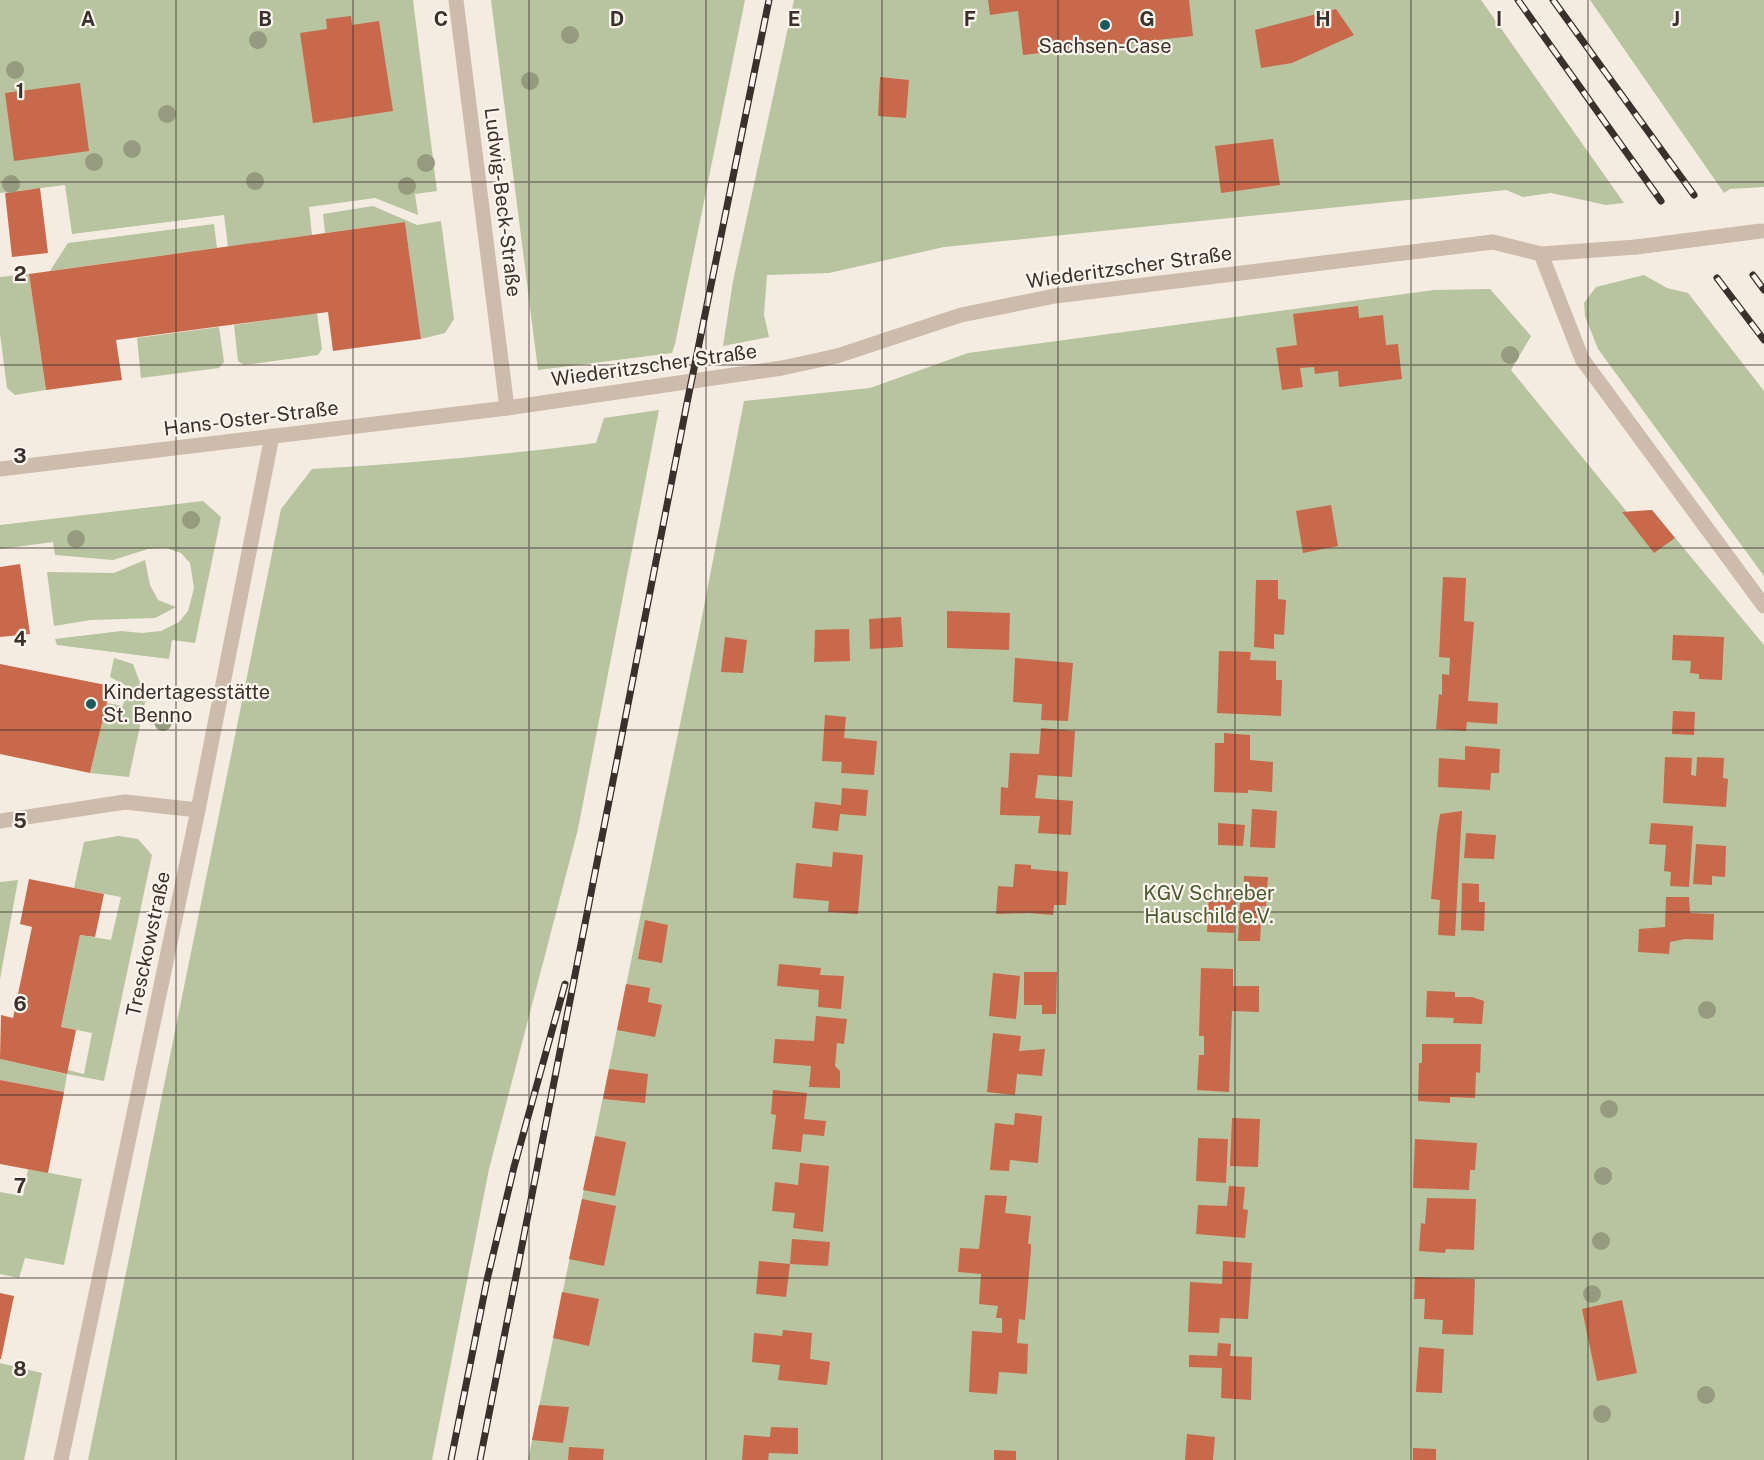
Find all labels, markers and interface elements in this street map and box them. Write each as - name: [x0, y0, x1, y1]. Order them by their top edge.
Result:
- text: A: [81, 7, 95, 31]
- text: B: [258, 7, 272, 31]
- text: C: [434, 7, 448, 31]
- text: D: [610, 7, 624, 31]
- text: E: [788, 7, 800, 31]
- text: F: [964, 7, 976, 31]
- text: G: [1139, 7, 1155, 31]
- text: H: [1315, 7, 1331, 31]
- text: I: [1496, 7, 1502, 31]
- text: J: [1672, 7, 1680, 31]
- marker: Sachsen-Case: [1098, 18, 1112, 32]
- place label: Sachsen-Case: [1038, 34, 1172, 58]
- text: 1: [16, 79, 24, 103]
- street label: Ludwig-Beck-Straße: [479, 106, 527, 298]
- street label: Wiederitzscher Straße: [1025, 241, 1233, 293]
- text: 2: [14, 262, 26, 286]
- street label: Wiederitzscher Straße: [550, 339, 758, 391]
- street label: Hans-Oster-Straße: [162, 395, 340, 441]
- text: 3: [13, 444, 27, 468]
- text: 4: [13, 627, 27, 651]
- place label: Kindertagesstätte St. Benno: [103, 680, 270, 727]
- marker: Kindertagesstätte St. Benno: [84, 697, 98, 711]
- text: 5: [13, 809, 27, 833]
- street label: Tresckowstraße: [121, 869, 175, 1019]
- park label: KGV Schreber Hauschild e.V.: [1143, 881, 1275, 928]
- text: 6: [13, 992, 27, 1016]
- text: 7: [14, 1174, 26, 1198]
- text: 8: [13, 1357, 27, 1381]

